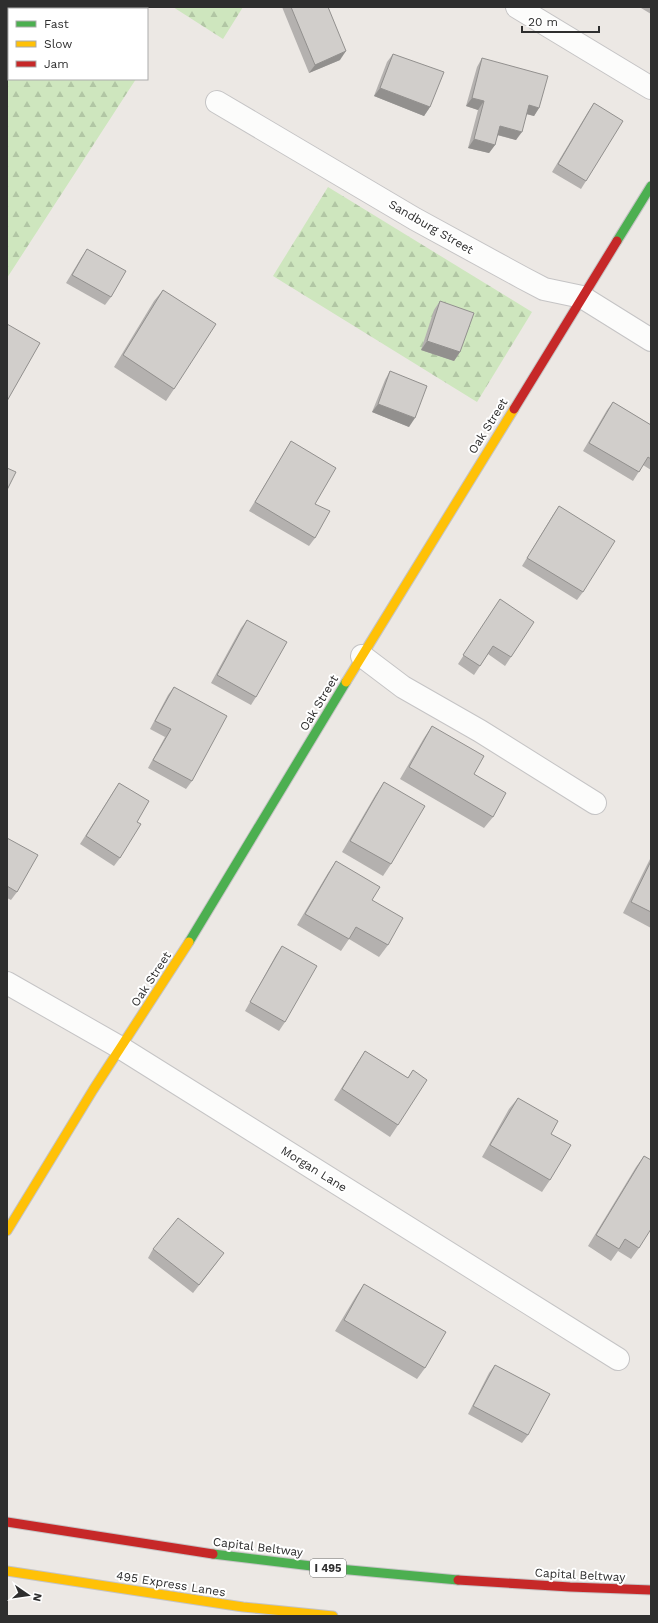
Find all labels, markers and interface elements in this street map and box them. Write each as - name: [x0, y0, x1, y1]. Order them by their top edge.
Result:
- legend: [8, 8, 148, 80]
- scale bar: [522, 8, 599, 34]
- text: 20 m: [528, 15, 558, 29]
- text: Fast: [44, 17, 69, 31]
- text: Slow: [44, 37, 72, 51]
- text: Jam: [44, 57, 69, 71]
- street label: Sandburg Street: [386, 197, 476, 257]
- street label: Oak Street: [465, 396, 511, 456]
- street label: Oak Street: [297, 673, 341, 733]
- street label: Oak Street: [128, 949, 174, 1009]
- street label: Morgan Lane: [279, 1143, 350, 1195]
- street label: Capital Beltway: [212, 1535, 305, 1560]
- road number: I 495: [310, 1559, 346, 1577]
- street label: Capital Beltway: [534, 1566, 626, 1584]
- street label: 495 Express Lanes: [115, 1568, 227, 1600]
- north arrow: [8, 1575, 48, 1615]
- text: N: [30, 1592, 45, 1603]

